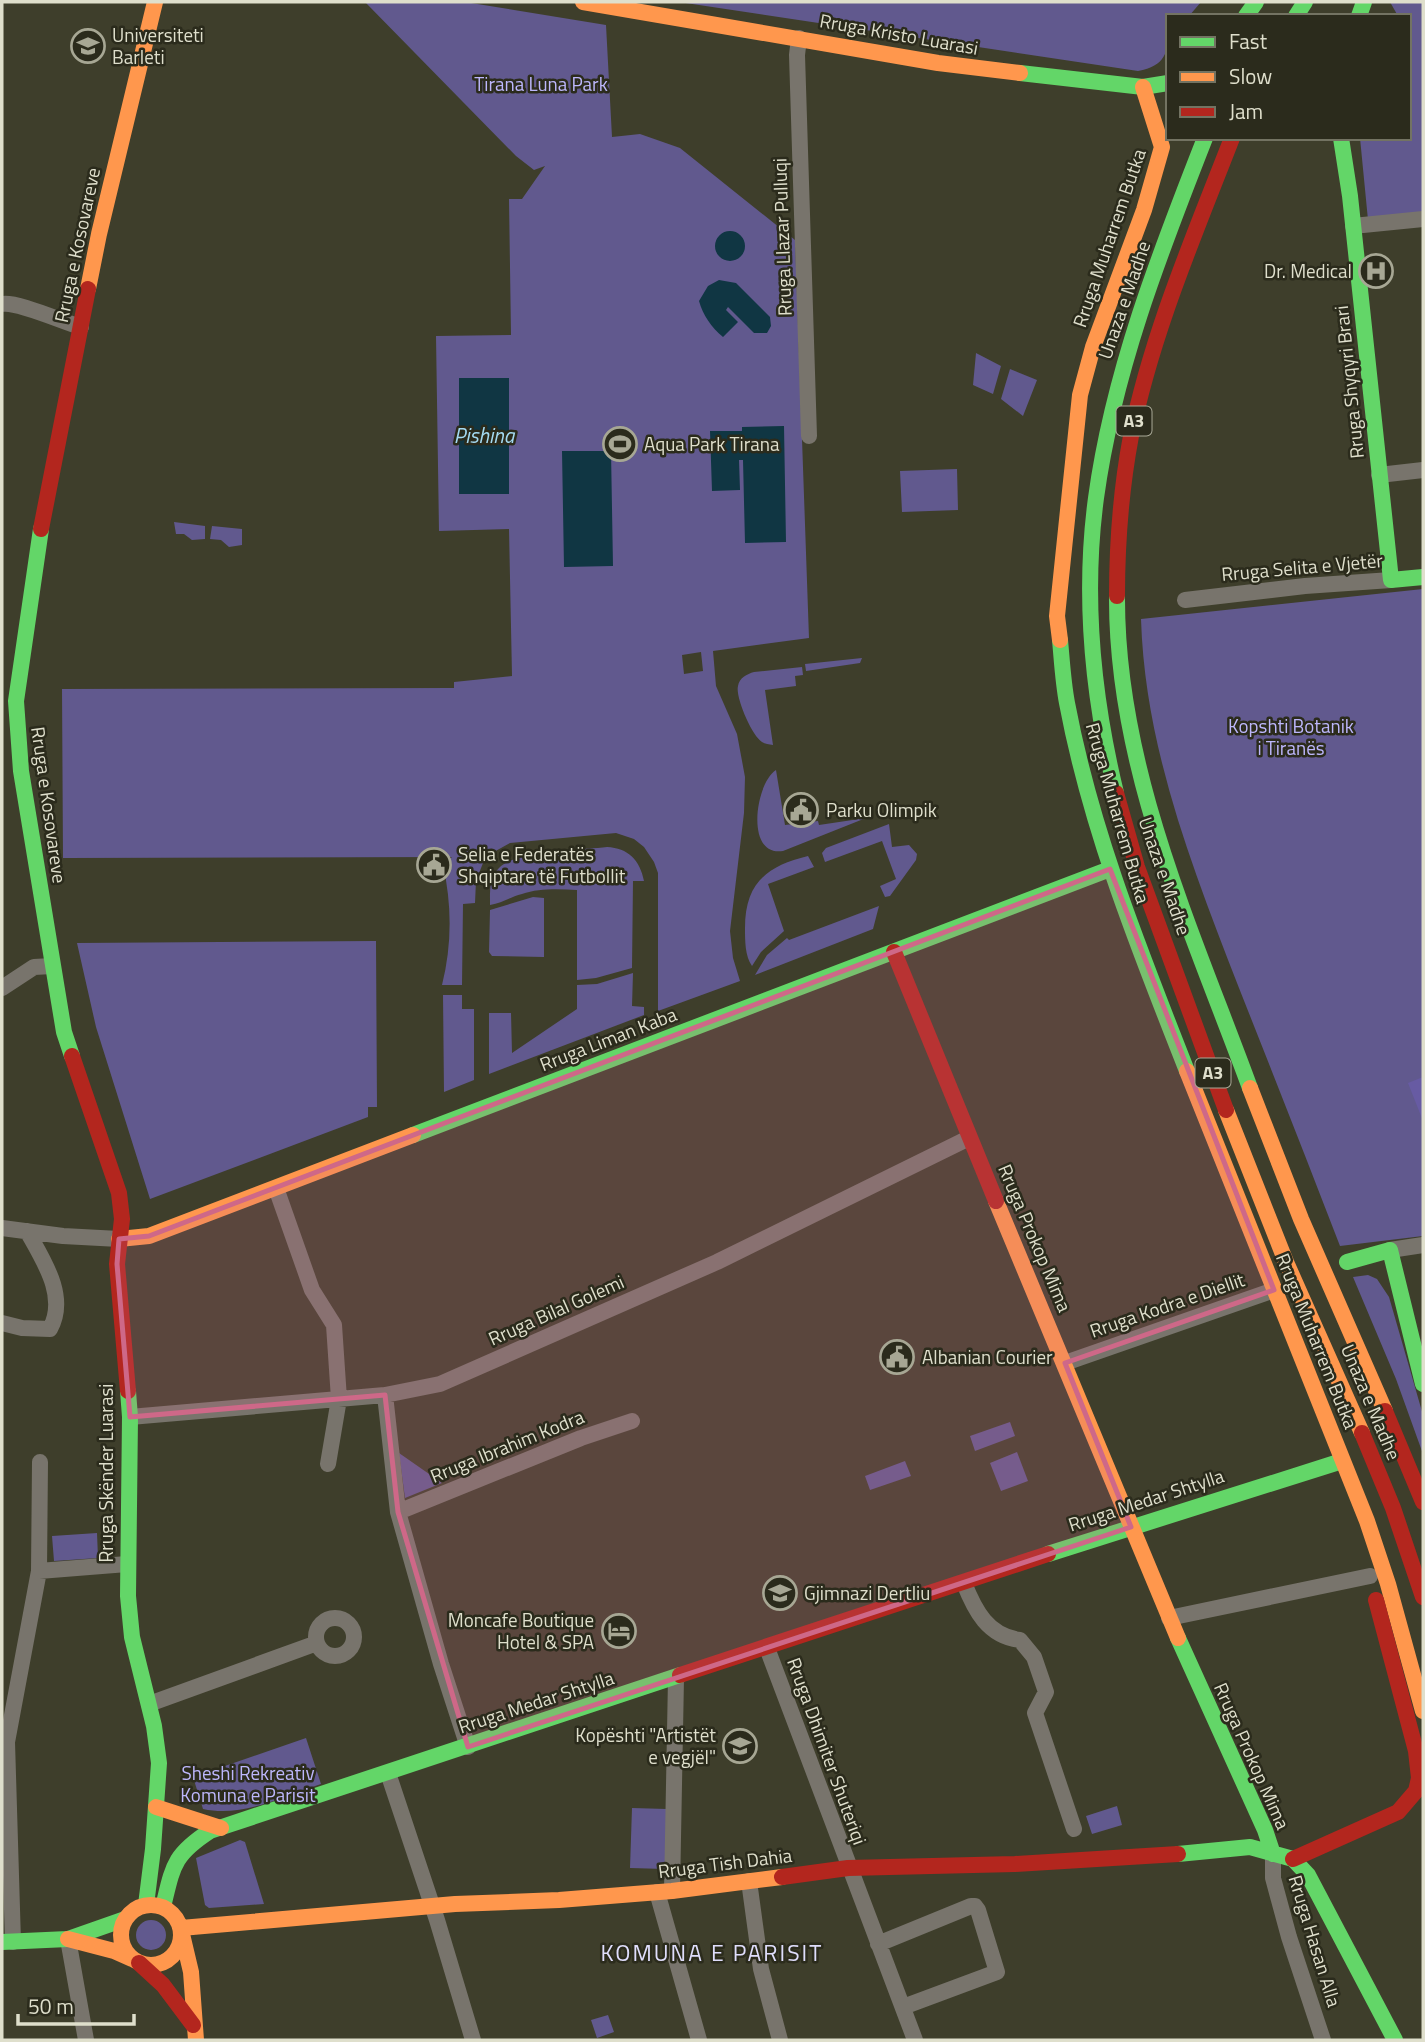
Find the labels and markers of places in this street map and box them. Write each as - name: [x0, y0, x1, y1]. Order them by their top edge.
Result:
- place label: Universiteti Barleti: [112, 20, 204, 71]
- school or university icon: Universiteti Barleti: [69, 27, 107, 65]
- hospital icon: Dr. Medical: [1357, 252, 1395, 290]
- place label: Dr. Medical: [1264, 256, 1352, 285]
- sports icon: Aqua Park Tirana: [601, 425, 639, 463]
- place label: Aqua Park Tirana: [644, 429, 780, 458]
- public building icon: Parku Olimpik: [782, 791, 820, 829]
- place label: Parku Olimpik: [826, 795, 937, 824]
- place label: Selia e Federatës Shqiptare të Futbollit: [458, 839, 626, 890]
- public building icon: Selia e Federatës Shqiptare të Futbollit: [415, 846, 453, 884]
- public building icon: Albanian Courier: [878, 1338, 916, 1376]
- place label: Albanian Courier: [922, 1342, 1053, 1371]
- school or university icon: Gjimnazi Dertliu: [761, 1574, 799, 1612]
- place label: Gjimnazi Dertliu: [804, 1578, 930, 1607]
- place label: Moncafe Boutique Hotel & SPA: [448, 1605, 594, 1656]
- hotel icon: Moncafe Boutique Hotel & SPA: [600, 1612, 638, 1650]
- place label: Kopështi "Artistët e vegjël": [575, 1720, 716, 1771]
- school or university icon: Kopështi "Artistët e vegjël": [721, 1727, 759, 1765]

